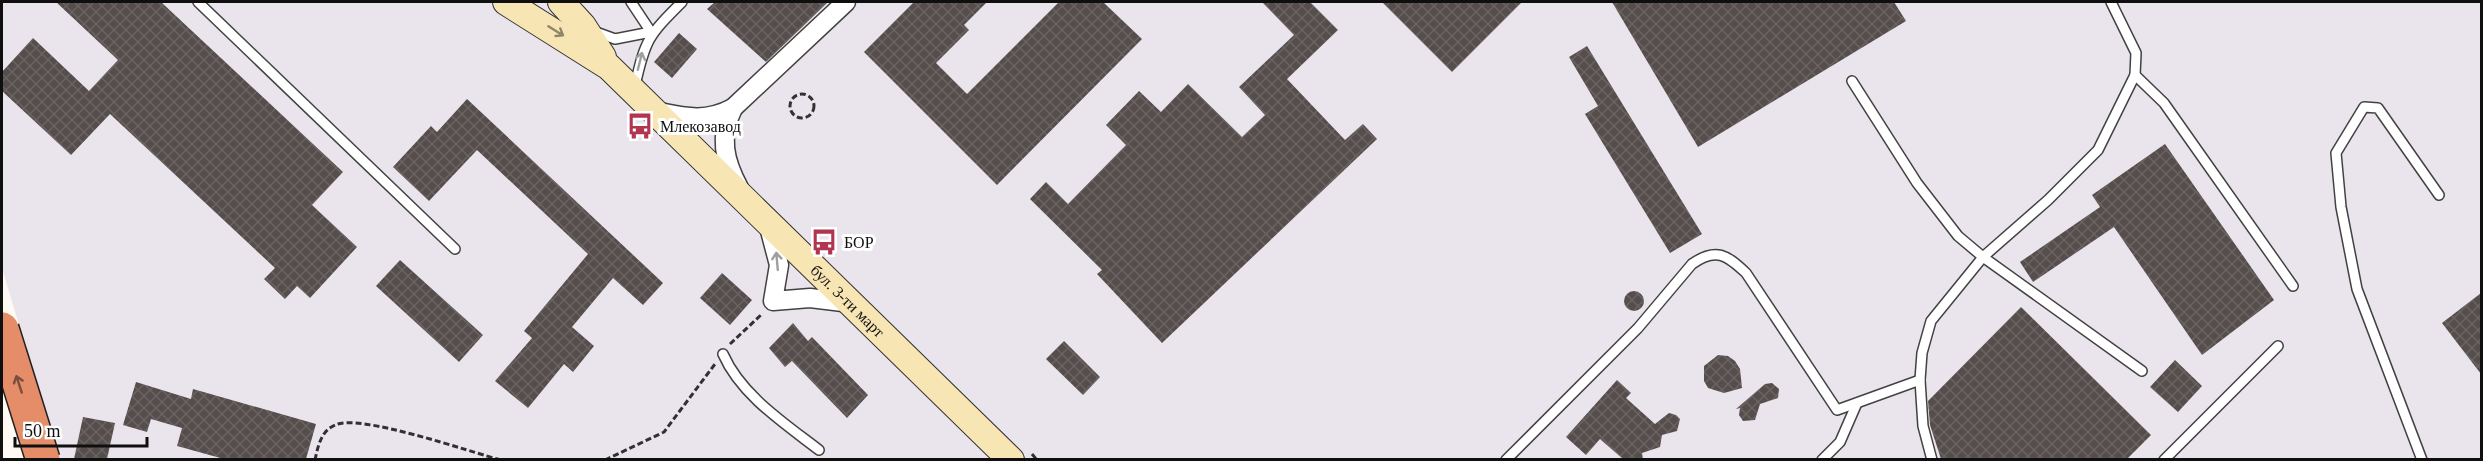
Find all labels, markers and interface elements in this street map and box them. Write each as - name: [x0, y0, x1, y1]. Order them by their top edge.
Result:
- one-way arrow: [547, 26, 564, 38]
- one-way arrow: [635, 52, 647, 71]
- bus stop icon: Млекозавод: [625, 111, 655, 141]
- place label: Млекозавод: [660, 118, 741, 136]
- bus stop icon: БОР: [809, 227, 839, 257]
- place label: БОР: [844, 234, 874, 251]
- one-way arrow: [771, 252, 782, 271]
- street label: бул. 3-ти март: [808, 261, 888, 340]
- one-way arrow: [13, 375, 24, 394]
- scale bar: [15, 410, 147, 448]
- text: 50 m: [24, 421, 61, 441]

